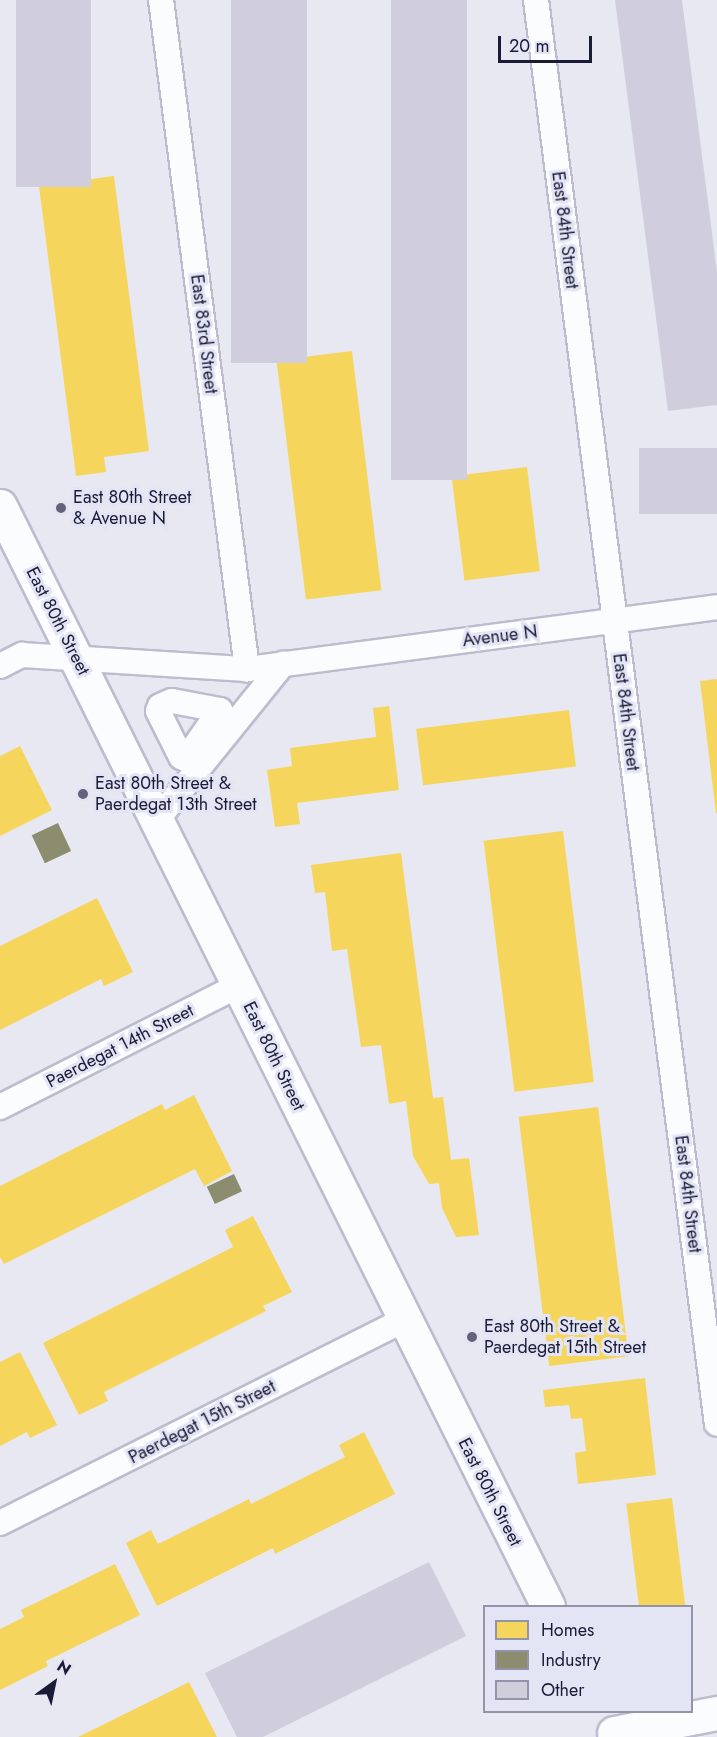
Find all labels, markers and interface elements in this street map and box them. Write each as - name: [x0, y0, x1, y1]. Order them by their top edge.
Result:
- scale bar: [501, 24, 596, 62]
- text: 20 m: [509, 33, 549, 59]
- street label: East 84th Street: [547, 170, 583, 290]
- street label: East 83rd Street: [186, 273, 222, 395]
- place label: East 80th Street & Avenue N: [73, 487, 191, 530]
- marker: East 80th Street & Avenue N: [54, 501, 68, 515]
- street label: East 80th Street: [22, 563, 94, 679]
- street label: Avenue N: [461, 621, 539, 651]
- street label: East 84th Street: [608, 652, 644, 772]
- place label: East 80th Street & Paerdegat 13th Street: [95, 773, 257, 816]
- marker: East 80th Street & Paerdegat 13th Street: [76, 787, 90, 801]
- street label: East 80th Street: [238, 998, 310, 1114]
- street label: Paerdegat 14th Street: [43, 1000, 197, 1092]
- street label: East 84th Street: [670, 1134, 706, 1254]
- place label: East 80th Street & Paerdegat 15th Street: [484, 1316, 646, 1358]
- marker: East 80th Street & Paerdegat 15th Street: [465, 1330, 479, 1344]
- street label: Paerdegat 15th Street: [125, 1376, 279, 1468]
- street label: East 80th Street: [454, 1434, 526, 1550]
- legend: [483, 1605, 693, 1713]
- text: Homes: [541, 1617, 594, 1643]
- text: Industry: [541, 1647, 601, 1673]
- north arrow: [24, 1653, 84, 1713]
- text: N: [52, 1654, 76, 1681]
- text: Other: [541, 1677, 584, 1703]

